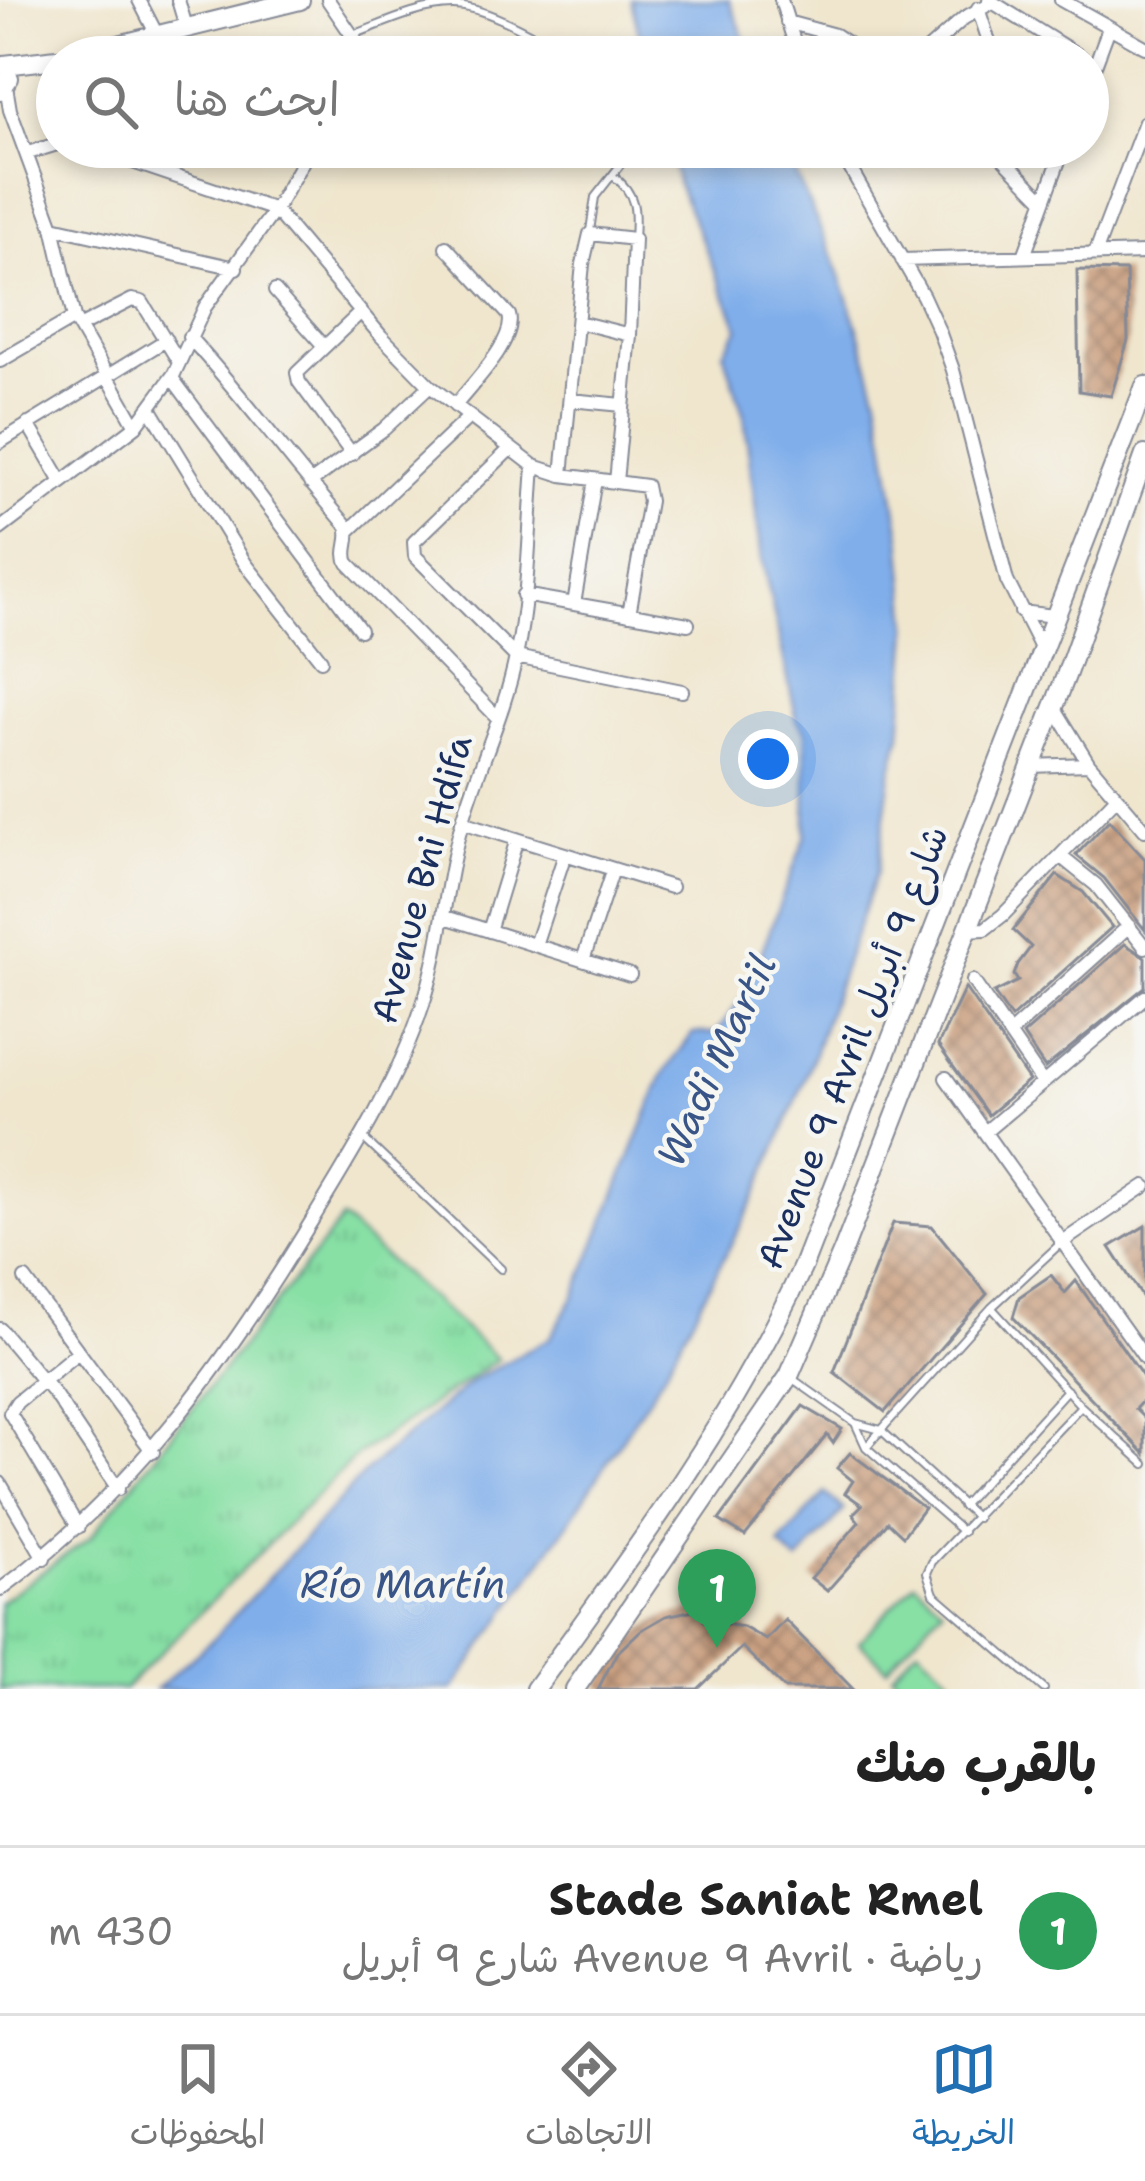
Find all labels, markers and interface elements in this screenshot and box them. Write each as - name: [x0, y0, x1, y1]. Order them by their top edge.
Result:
- search box: [36, 36, 1109, 168]
- icon: search: [78, 69, 144, 135]
- text: ابحث هنا: [174, 69, 340, 129]
- your location: [738, 729, 798, 789]
- street label: Avenue Bni Hdifa: [359, 730, 484, 1029]
- street label: Avenue 9 Avril شارع 9 أبريل: [745, 818, 961, 1276]
- water label: Wadi Martil: [644, 945, 788, 1175]
- pin: 1: [678, 1549, 756, 1648]
- water label: Río Martín: [300, 1558, 506, 1610]
- text: بالقرب منك: [856, 1729, 1097, 1797]
- text: Stade Saniat Rmel: [548, 1869, 983, 1929]
- text: 430 m: [48, 1905, 173, 1957]
- text: 1: [1049, 1905, 1067, 1957]
- text: رياضة · Avenue 9 Avril شارع 9 أبريل: [342, 1932, 983, 1984]
- tab: المحفوظات: [130, 2036, 266, 2162]
- tab: الاتجاهات: [525, 2036, 653, 2162]
- tab: الخريطة: [912, 2036, 1015, 2162]

